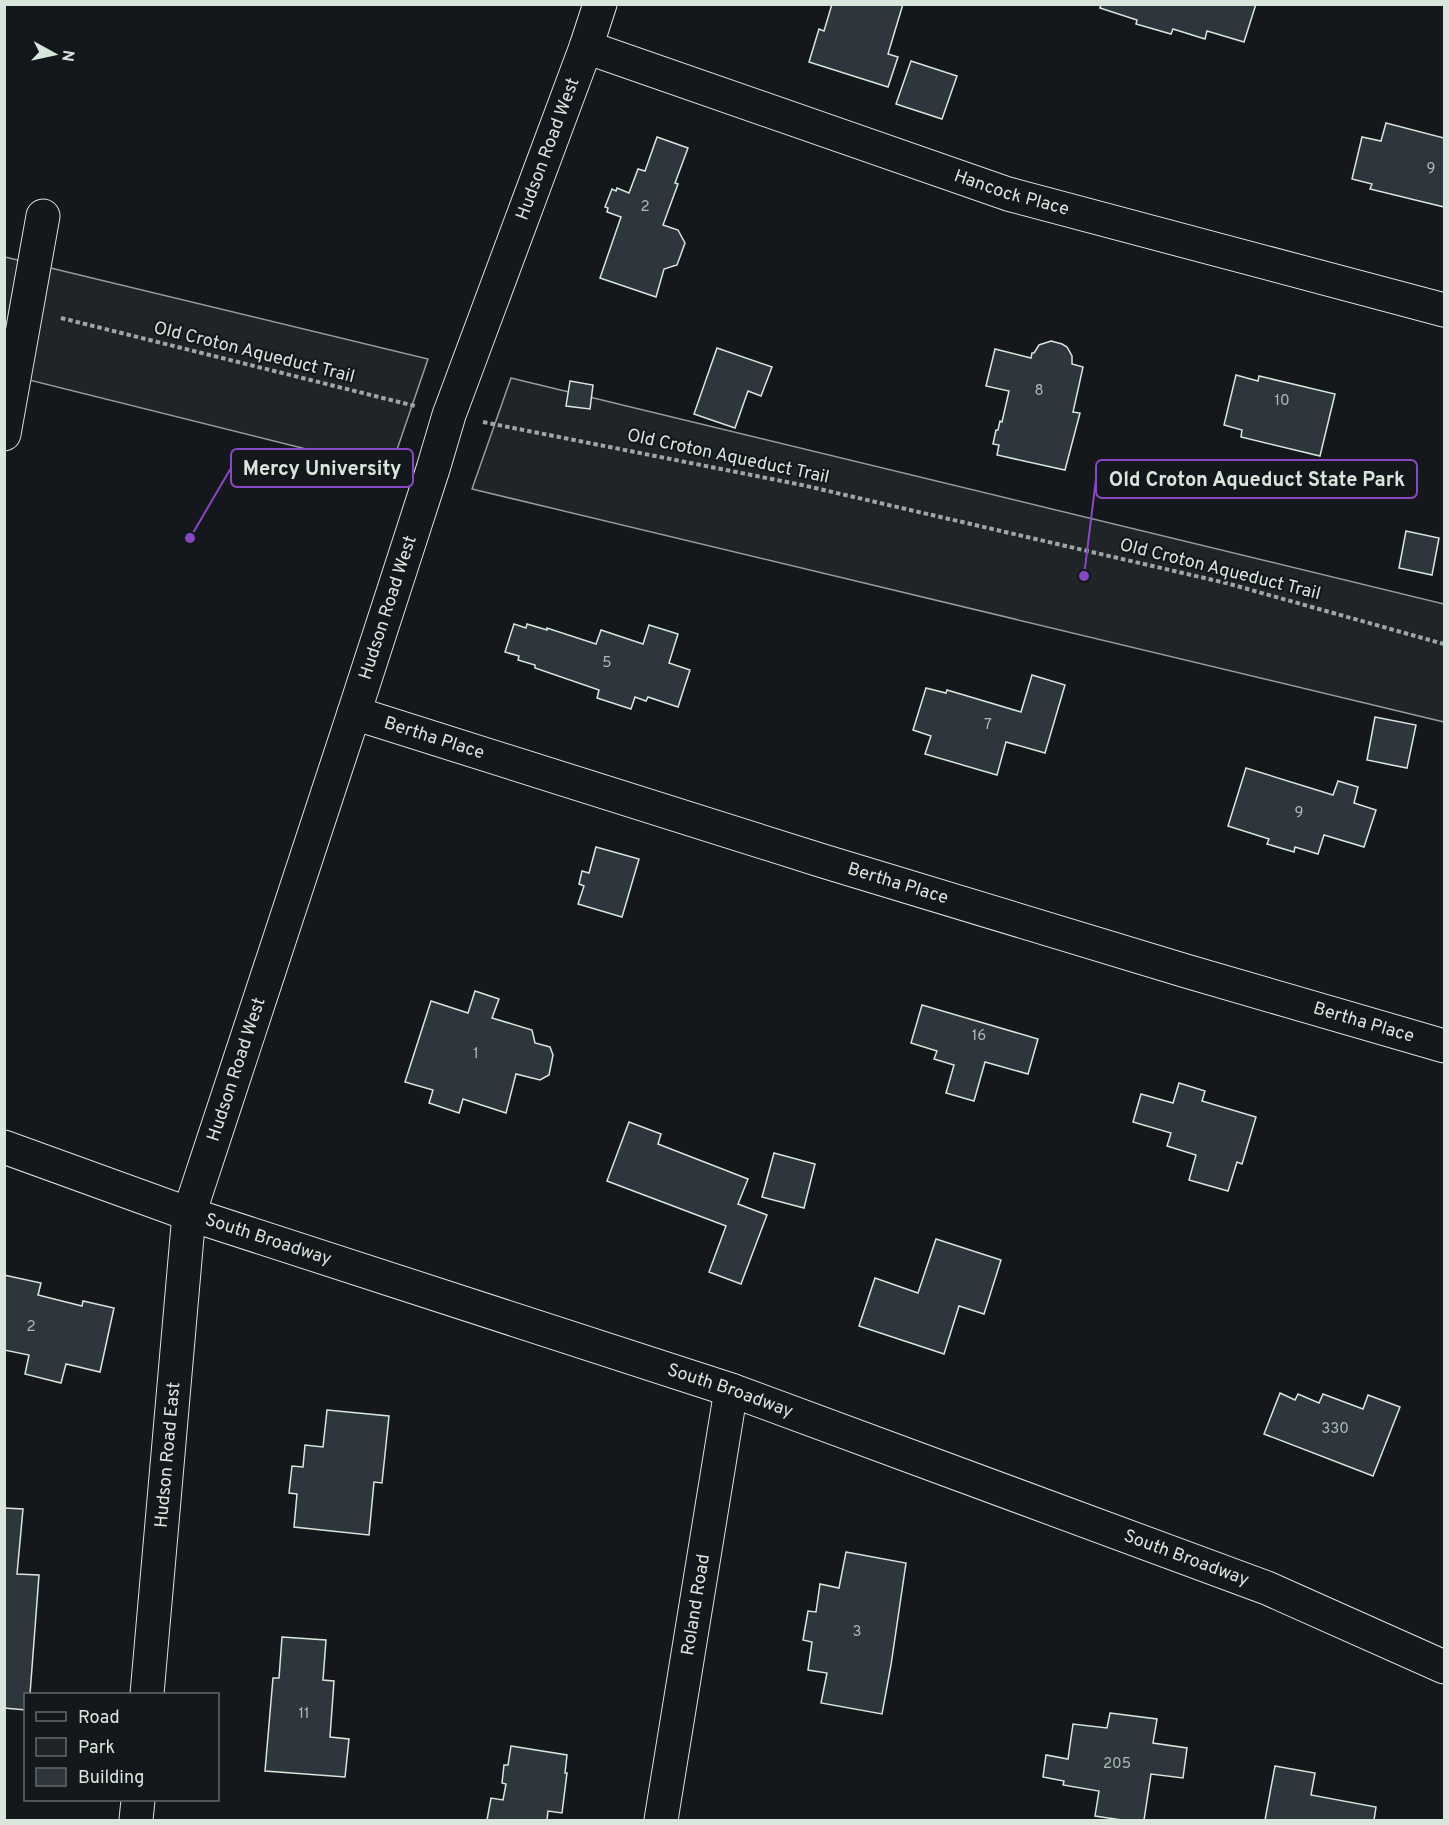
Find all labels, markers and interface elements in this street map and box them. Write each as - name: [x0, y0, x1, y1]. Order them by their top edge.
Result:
- north arrow: [24, 24, 84, 84]
- text: N: [56, 49, 78, 63]
- street label: Hudson Road West: [511, 74, 585, 223]
- house number: 9: [1427, 160, 1435, 179]
- street label: Hancock Place: [951, 165, 1072, 221]
- house number: 2: [640, 198, 650, 217]
- street label: Old Croton Aqueduct Trail: [151, 317, 357, 389]
- house number: 8: [1034, 382, 1044, 401]
- house number: 10: [1274, 392, 1290, 411]
- street label: Old Croton Aqueduct Trail: [625, 424, 831, 490]
- callout: Mercy University: [231, 449, 413, 487]
- text: Mercy University: [243, 457, 401, 483]
- callout: Old Croton Aqueduct State Park: [1096, 460, 1417, 498]
- text: Old Croton Aqueduct State Park: [1109, 468, 1405, 494]
- street label: Hudson Road West: [354, 533, 422, 683]
- street label: Old Croton Aqueduct Trail: [1117, 534, 1323, 606]
- house number: 5: [602, 654, 612, 673]
- street label: Bertha Place: [381, 712, 487, 765]
- house number: 7: [984, 716, 992, 735]
- house number: 9: [1295, 804, 1303, 823]
- street label: Bertha Place: [845, 858, 951, 910]
- street label: Hudson Road West: [202, 994, 271, 1144]
- street label: Bertha Place: [1310, 997, 1417, 1048]
- house number: 16: [972, 1027, 986, 1046]
- house number: 1: [473, 1045, 479, 1064]
- street label: South Broadway: [202, 1208, 334, 1271]
- house number: 2: [26, 1318, 36, 1337]
- street label: South Broadway: [664, 1359, 796, 1423]
- street label: Hudson Road East: [150, 1381, 186, 1529]
- house number: 330: [1321, 1420, 1349, 1439]
- street label: South Broadway: [1121, 1525, 1252, 1592]
- street label: Roland Road: [676, 1552, 716, 1657]
- house number: 3: [852, 1623, 862, 1642]
- legend: [24, 1693, 219, 1801]
- house number: 11: [298, 1705, 310, 1724]
- text: Road: [78, 1707, 120, 1730]
- text: Park: [78, 1737, 115, 1760]
- house number: 205: [1103, 1755, 1131, 1774]
- text: Building: [78, 1767, 144, 1790]

